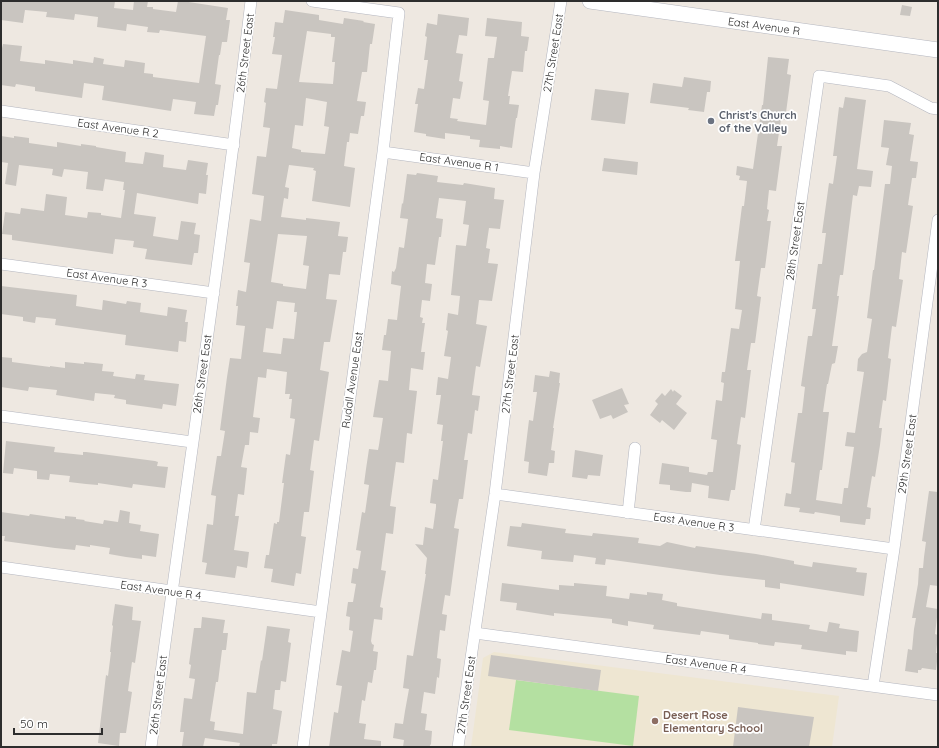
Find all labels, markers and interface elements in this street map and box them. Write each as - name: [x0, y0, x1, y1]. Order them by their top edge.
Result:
- street label: 26th Street East: [233, 12, 257, 93]
- street label: 27th Street East: [540, 12, 566, 93]
- street label: East Avenue R: [727, 14, 801, 38]
- place label: Christ's Church of the Valley: [719, 108, 797, 135]
- street label: East Avenue R 2: [76, 115, 160, 141]
- marker: Christ's Church of the Valley: [706, 116, 716, 126]
- street label: East Avenue R 1: [418, 150, 500, 174]
- street label: 28th Street East: [783, 200, 808, 282]
- street label: East Avenue R 3: [66, 265, 149, 291]
- street label: Rudall Avenue East: [338, 331, 366, 429]
- street label: 26th Street East: [190, 333, 215, 415]
- street label: 27th Street East: [498, 333, 522, 414]
- street label: 29th Street East: [894, 413, 920, 495]
- street label: East Avenue R 3: [653, 509, 736, 535]
- street label: East Avenue R 4: [120, 577, 203, 603]
- street label: East Avenue R 4: [665, 651, 748, 677]
- street label: 26th Street East: [146, 654, 170, 735]
- street label: 27th Street East: [454, 654, 478, 735]
- place label: Desert Rose Elementary School: [663, 708, 763, 735]
- scale bar: [14, 710, 102, 736]
- text: 50 m: [20, 716, 48, 731]
- marker: Desert Rose Elementary School: [650, 716, 660, 726]

